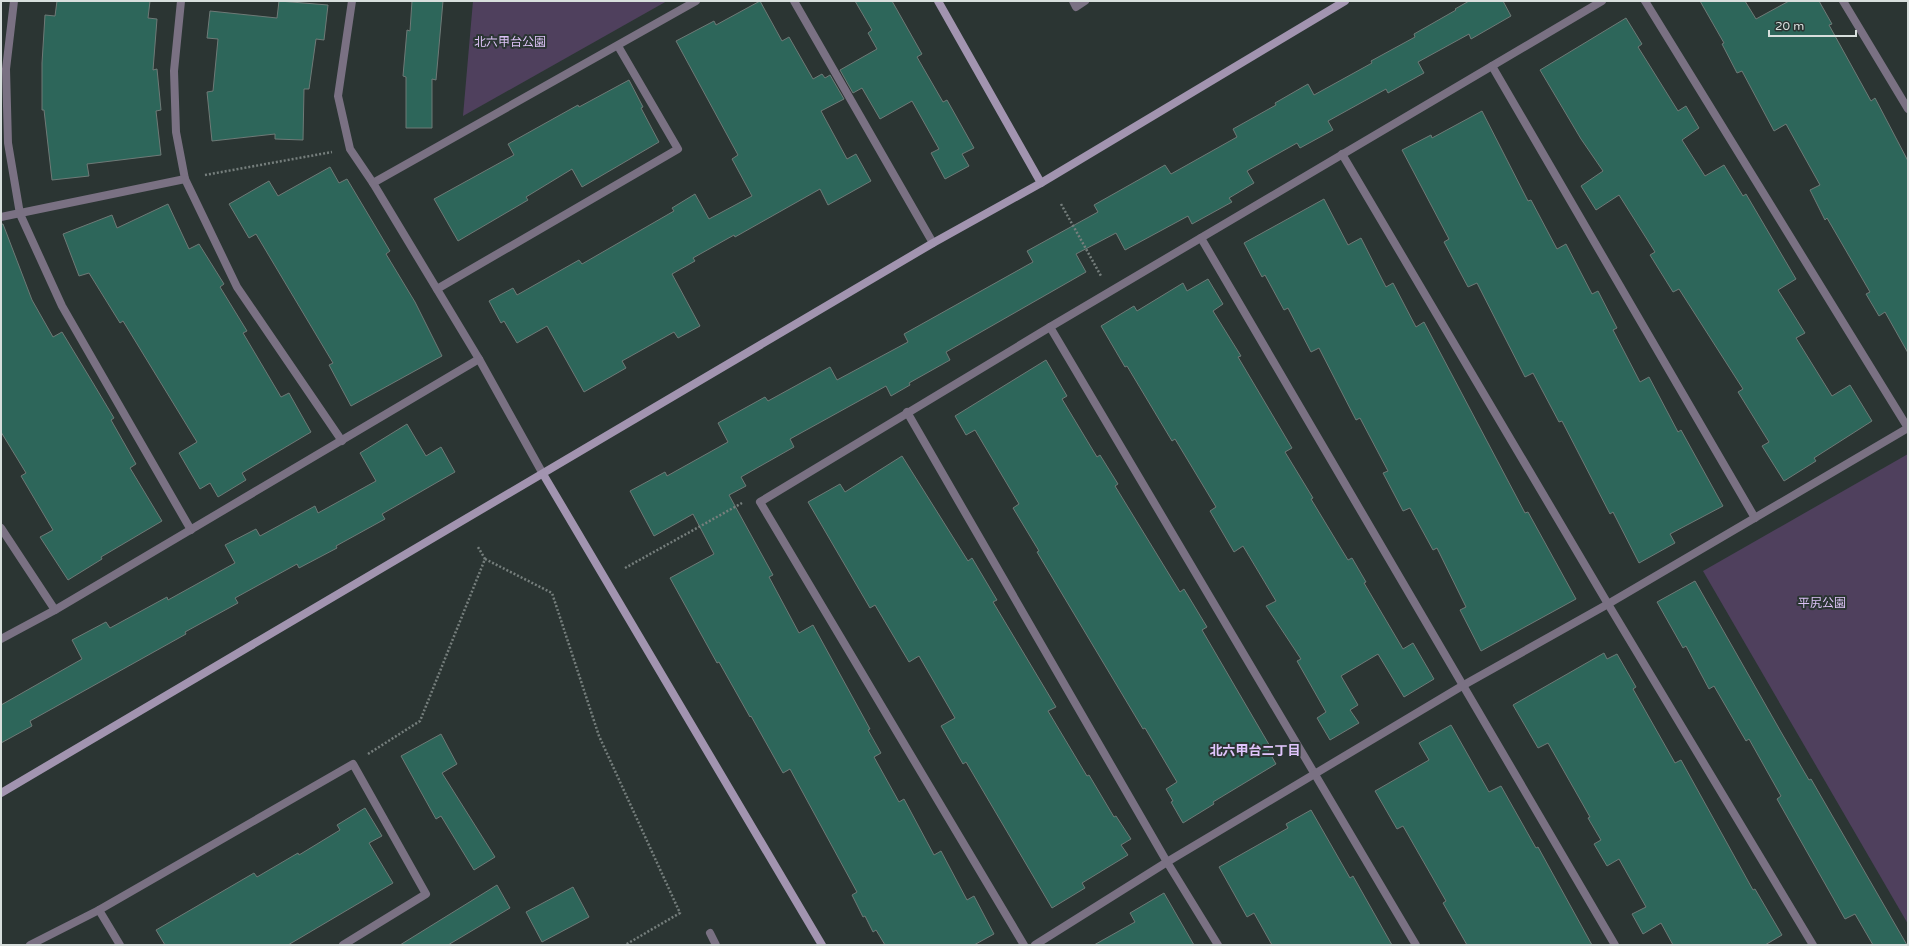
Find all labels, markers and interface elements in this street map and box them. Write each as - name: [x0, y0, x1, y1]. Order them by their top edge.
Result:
- scale bar: [1769, 12, 1856, 38]
- text: 20 m: [1775, 19, 1804, 33]
- park label: 北六甲台公園: [474, 35, 546, 49]
- park label: 平尻公園: [1798, 596, 1846, 610]
- district label: 北六甲台二丁目: [1209, 743, 1301, 759]

